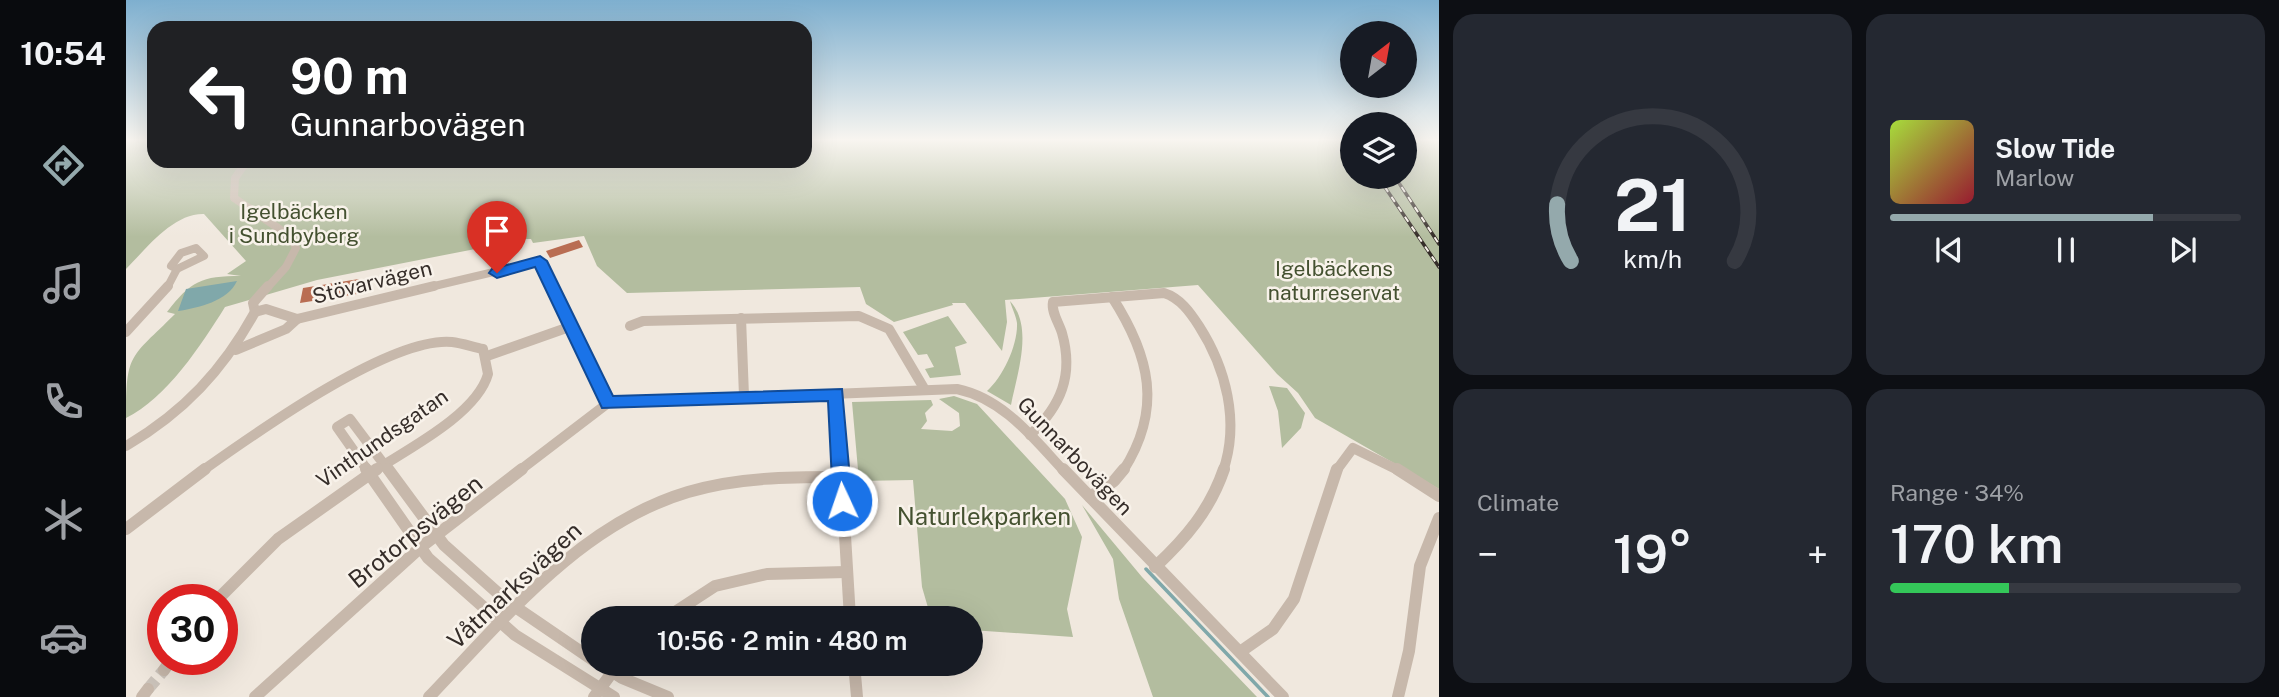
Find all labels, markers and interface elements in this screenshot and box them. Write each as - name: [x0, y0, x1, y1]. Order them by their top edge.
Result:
- north arrow: [1340, 21, 1418, 98]
- map controls: [1340, 21, 1417, 189]
- text: 10:54: [20, 35, 106, 72]
- text: 90 m: [290, 47, 409, 105]
- icon: left: [175, 49, 266, 140]
- text: Gunnarbovägen: [290, 106, 526, 143]
- button: layers: [1340, 112, 1417, 189]
- text: Slow Tide: [1995, 133, 2115, 164]
- icon: directions: [39, 141, 88, 190]
- text: 21: [1614, 162, 1691, 247]
- text: Marlow: [1995, 164, 2074, 191]
- park label: Igelbäcken i Sundbyberg: [229, 199, 359, 248]
- pin: [467, 201, 527, 273]
- icon: arrive: [478, 212, 516, 250]
- icon: previous: [1930, 231, 1968, 269]
- icon: pause: [2047, 231, 2085, 269]
- icon: next: [2164, 231, 2202, 269]
- text: km/h: [1623, 244, 1682, 274]
- street label: Stövarvägen: [310, 255, 434, 309]
- park label: Igelbäckens naturreservat: [1268, 256, 1400, 305]
- icon: music: [39, 259, 88, 308]
- icon: phone: [39, 377, 88, 426]
- street label: Vinthundsgatan: [311, 383, 453, 493]
- street label: Gunnarbovägen: [1012, 392, 1138, 520]
- position arrow: [805, 464, 879, 538]
- street label: Brotorpsvägen: [343, 469, 487, 593]
- text: Range · 34%: [1890, 479, 2024, 506]
- text: Climate: [1477, 489, 1559, 516]
- icon: climate: [39, 495, 88, 544]
- park label: Naturlekparken: [897, 502, 1071, 530]
- text: 170 km: [1890, 514, 2063, 575]
- street label: Våtmarksvägen: [441, 516, 587, 654]
- text: 19°: [1613, 524, 1692, 585]
- text: −: [1477, 532, 1498, 577]
- text: +: [1807, 532, 1828, 577]
- speed limit sign: 30: [147, 584, 238, 675]
- icon: car: [39, 613, 88, 662]
- text: 10:56 · 2 min · 480 m: [657, 625, 907, 656]

